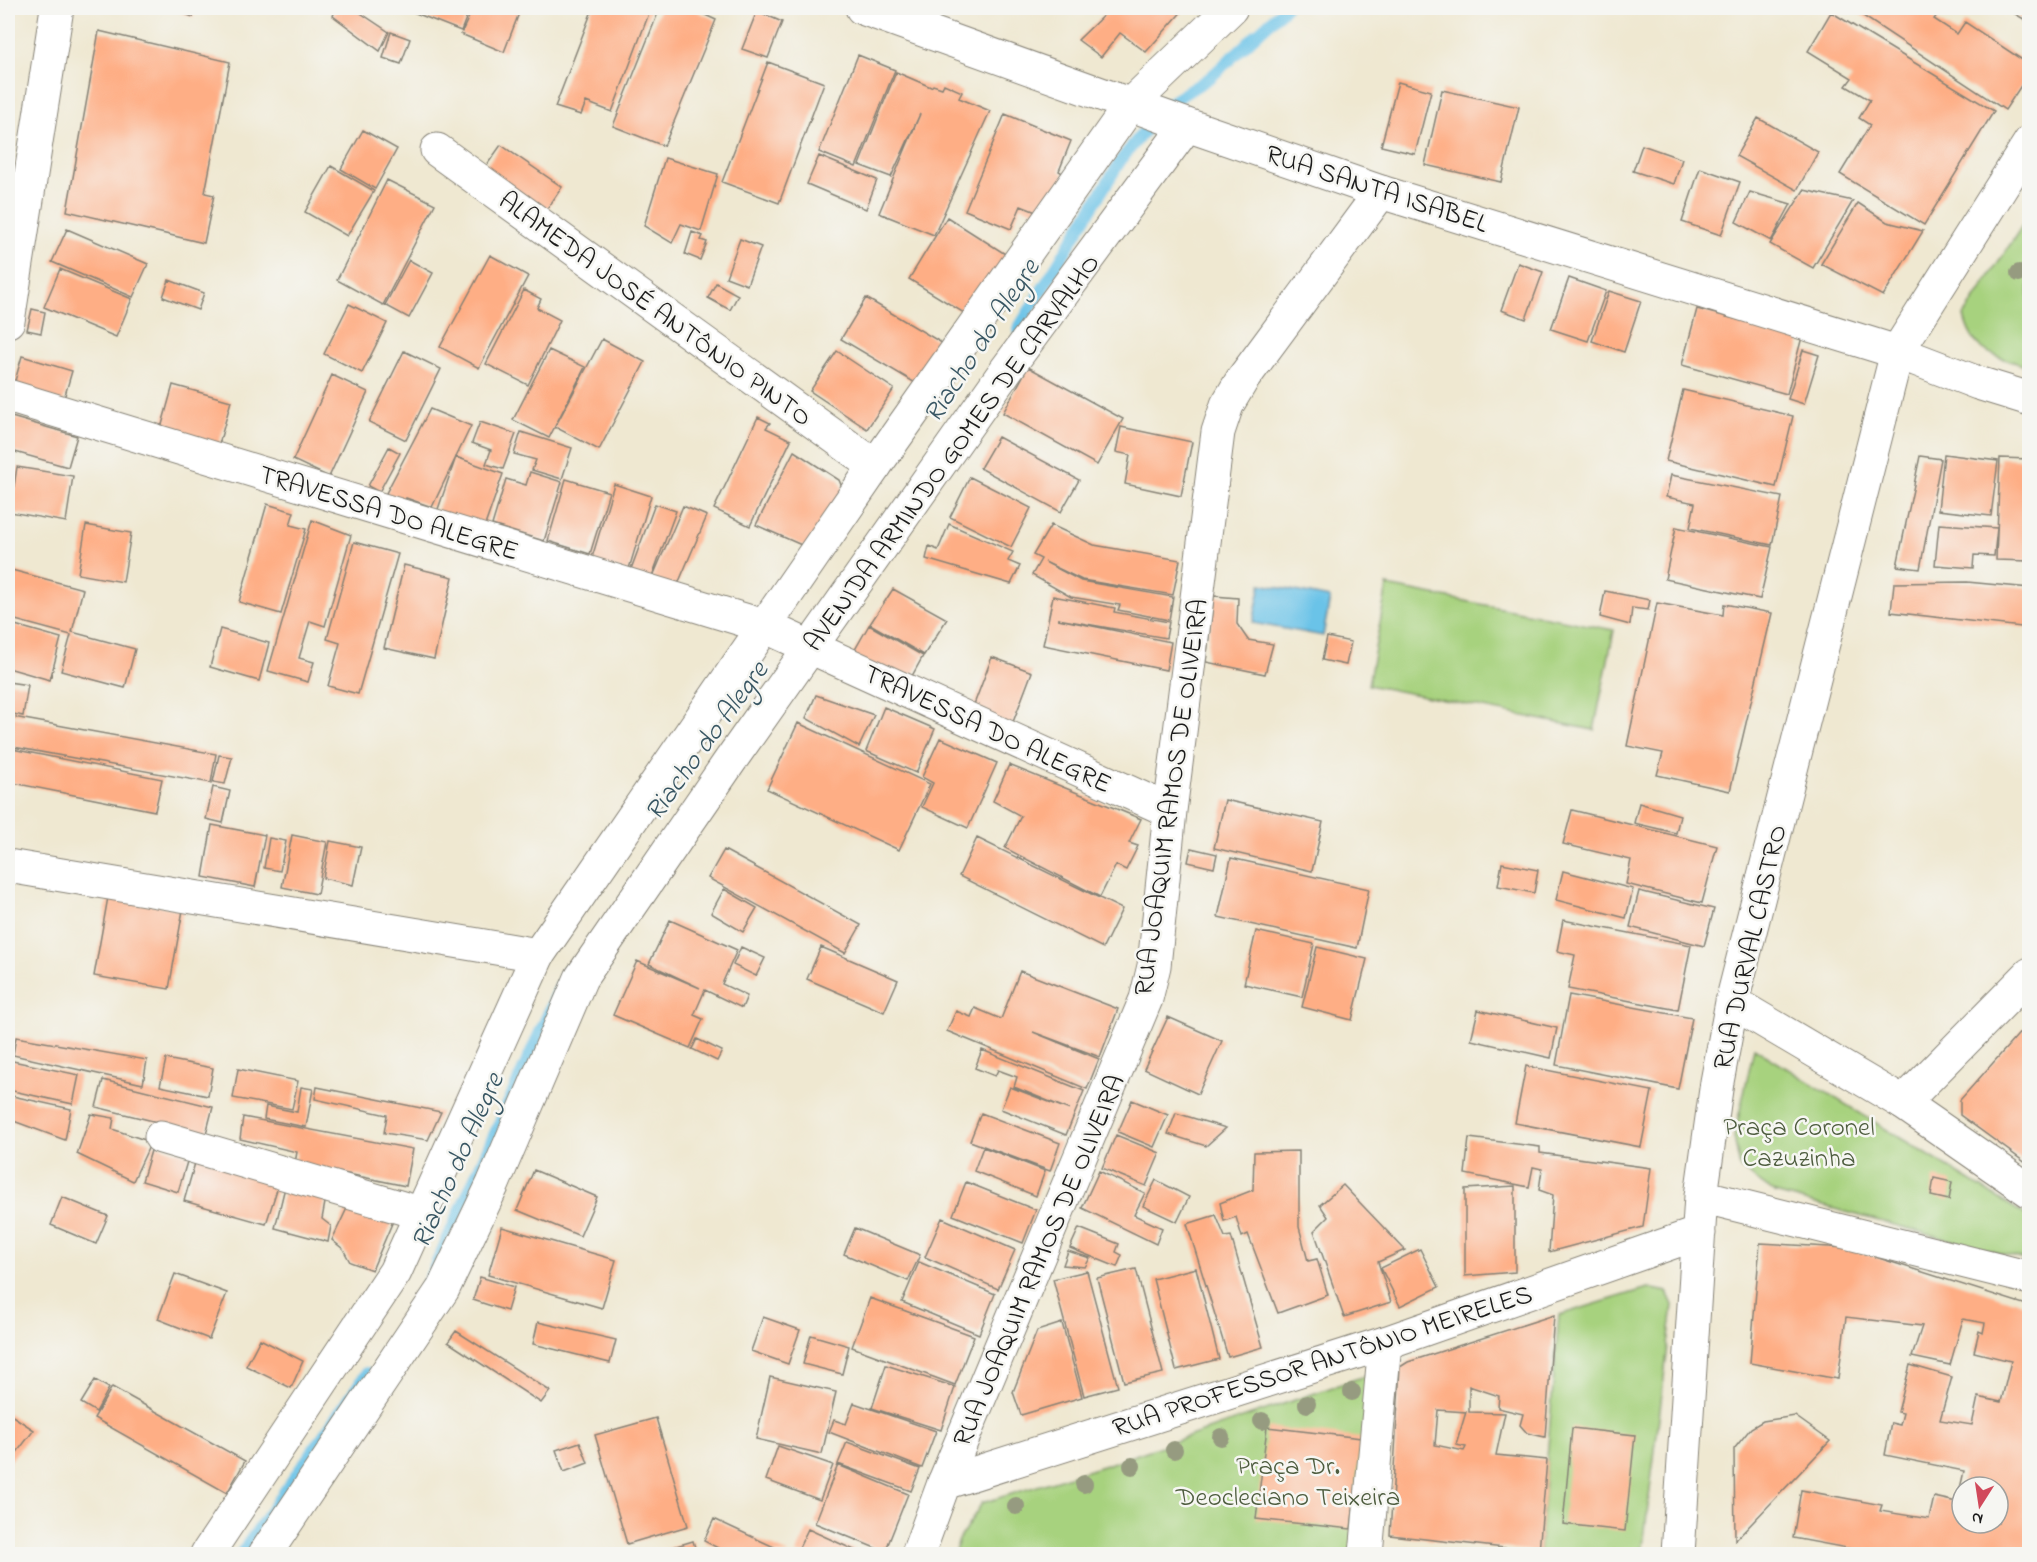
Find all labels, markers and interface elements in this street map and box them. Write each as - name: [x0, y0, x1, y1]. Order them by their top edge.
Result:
- street label: RUA SANTA ISABEL: [1260, 136, 1492, 245]
- street label: ALAMEDA JOSÉ ANTÔNIO PINTO: [490, 183, 819, 437]
- street label: AVENIDA ARMINDO GOMES DE CARVALHO: [795, 247, 1111, 660]
- water label: Riacho do Alegre: [914, 250, 1052, 432]
- street label: TRAVESSA DO ALEGRE: [254, 456, 523, 572]
- street label: RUA JOAQUIM RAMOS DE OLIVEIRA: [1125, 596, 1220, 998]
- water label: Riacho do Alegre: [636, 653, 781, 830]
- street label: TRAVESSA DO ALEGRE: [857, 656, 1117, 805]
- street label: RUA DURVAL CASTRO: [1704, 821, 1799, 1074]
- water label: Riacho do Alegre: [402, 1066, 517, 1256]
- street label: RUA JOAQUIM RAMOS DE OLIVEIRA: [944, 1069, 1137, 1453]
- park label: Praça Coronel Cazuzinha: [1723, 1109, 1875, 1179]
- street label: RUA PROFESSOR ANTÔNIO MEIRELES: [1108, 1276, 1538, 1449]
- park label: Praça Dr. Deocleciano Teixeira: [1175, 1448, 1400, 1518]
- north arrow: [1950, 1475, 2010, 1535]
- text: N: [1969, 1505, 1985, 1531]

